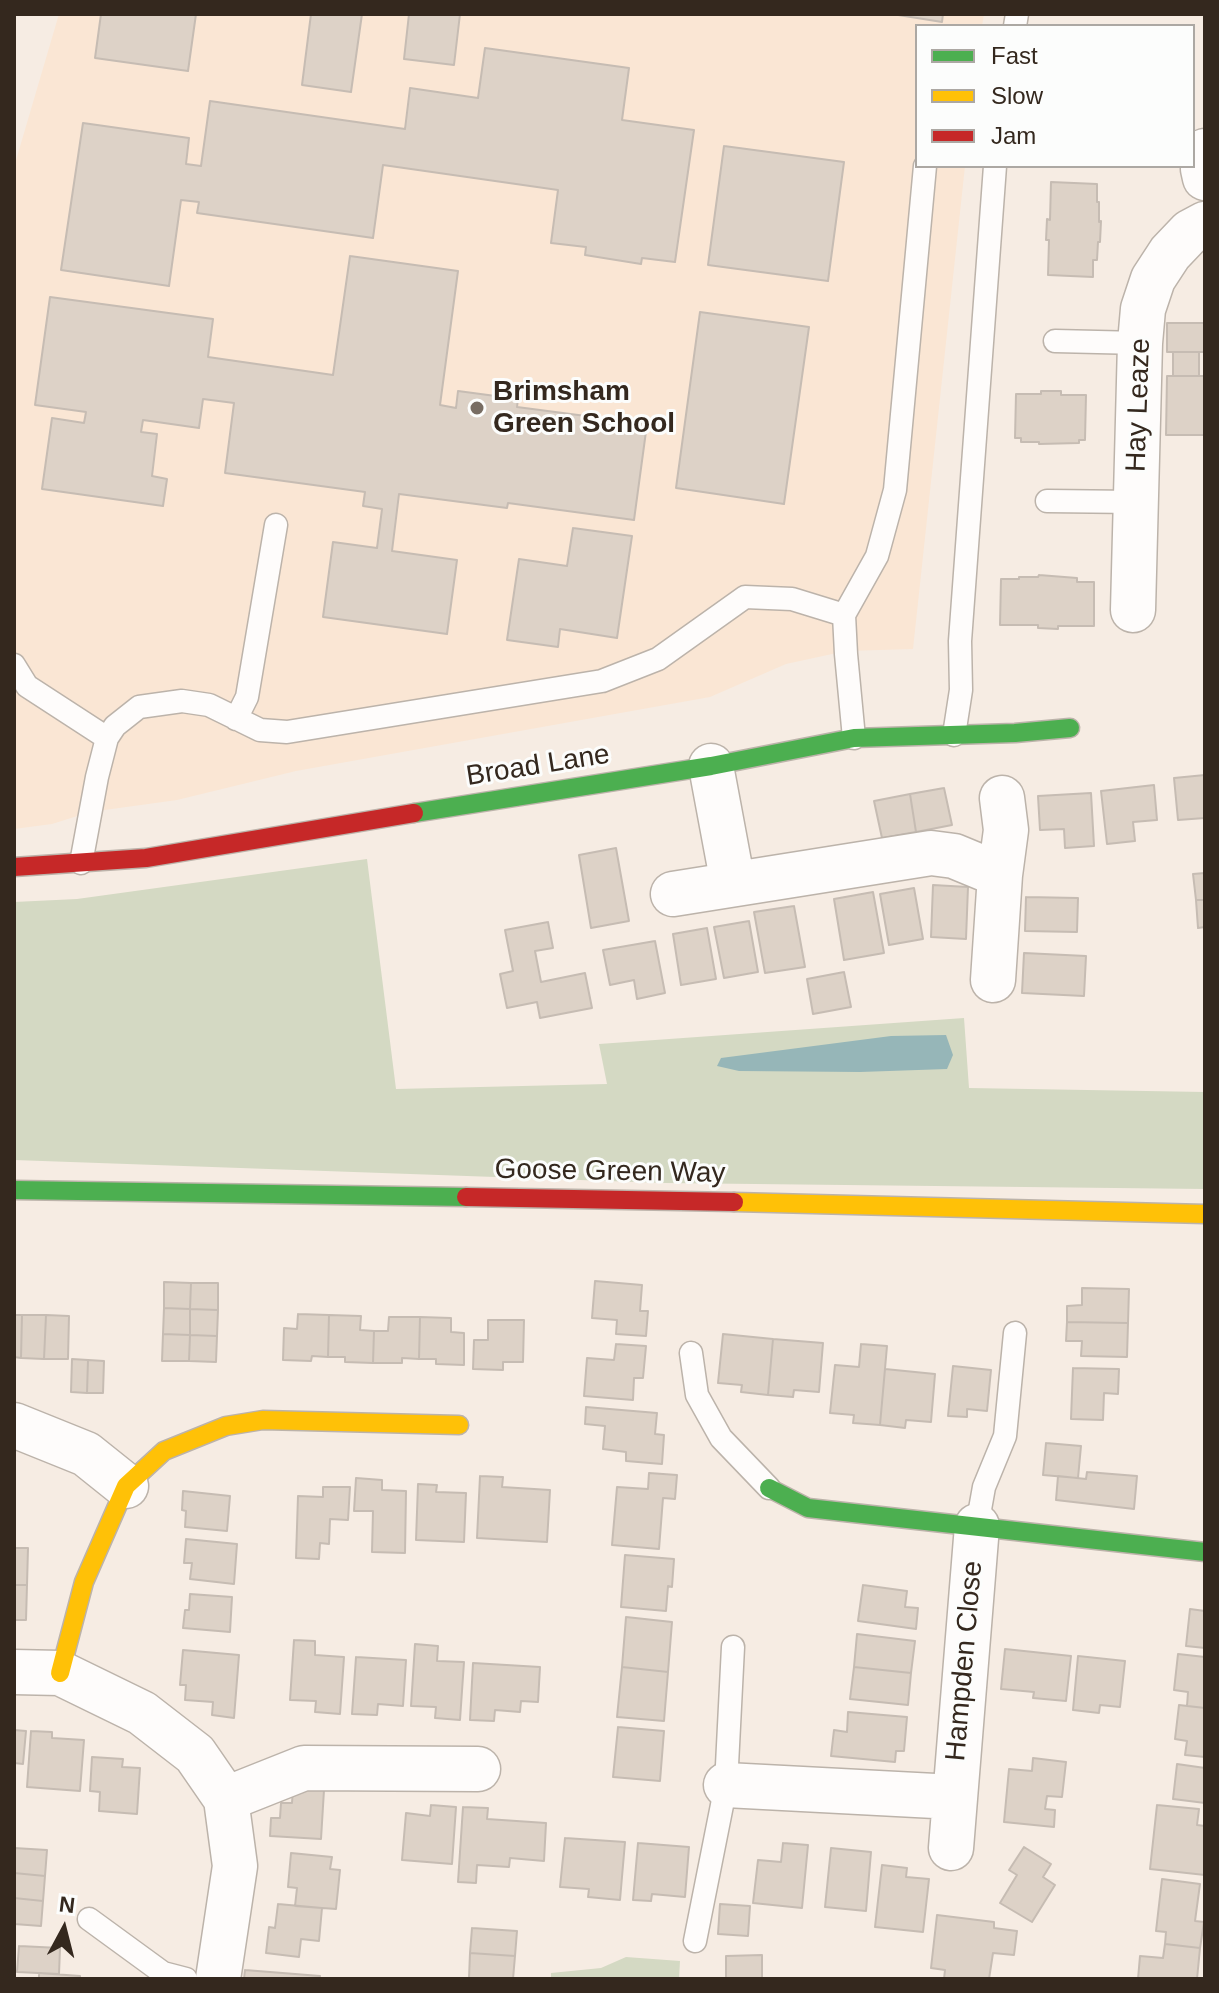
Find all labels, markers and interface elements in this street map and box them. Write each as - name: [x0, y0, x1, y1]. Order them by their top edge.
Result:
- legend: [915, 24, 1195, 168]
- text: Fast: [991, 42, 1038, 69]
- text: Slow: [991, 82, 1043, 109]
- text: Jam: [991, 122, 1036, 149]
- street label: Hay Leaze: [1120, 338, 1158, 472]
- place label: Brimsham Green School: [493, 375, 675, 441]
- marker: Brimsham Green School: [468, 399, 486, 417]
- street label: Broad Lane: [464, 738, 612, 794]
- street label: Goose Green Way: [494, 1153, 726, 1191]
- street label: Hampden Close: [940, 1560, 990, 1762]
- north arrow: [24, 1889, 104, 1969]
- text: N: [58, 1891, 76, 1918]

